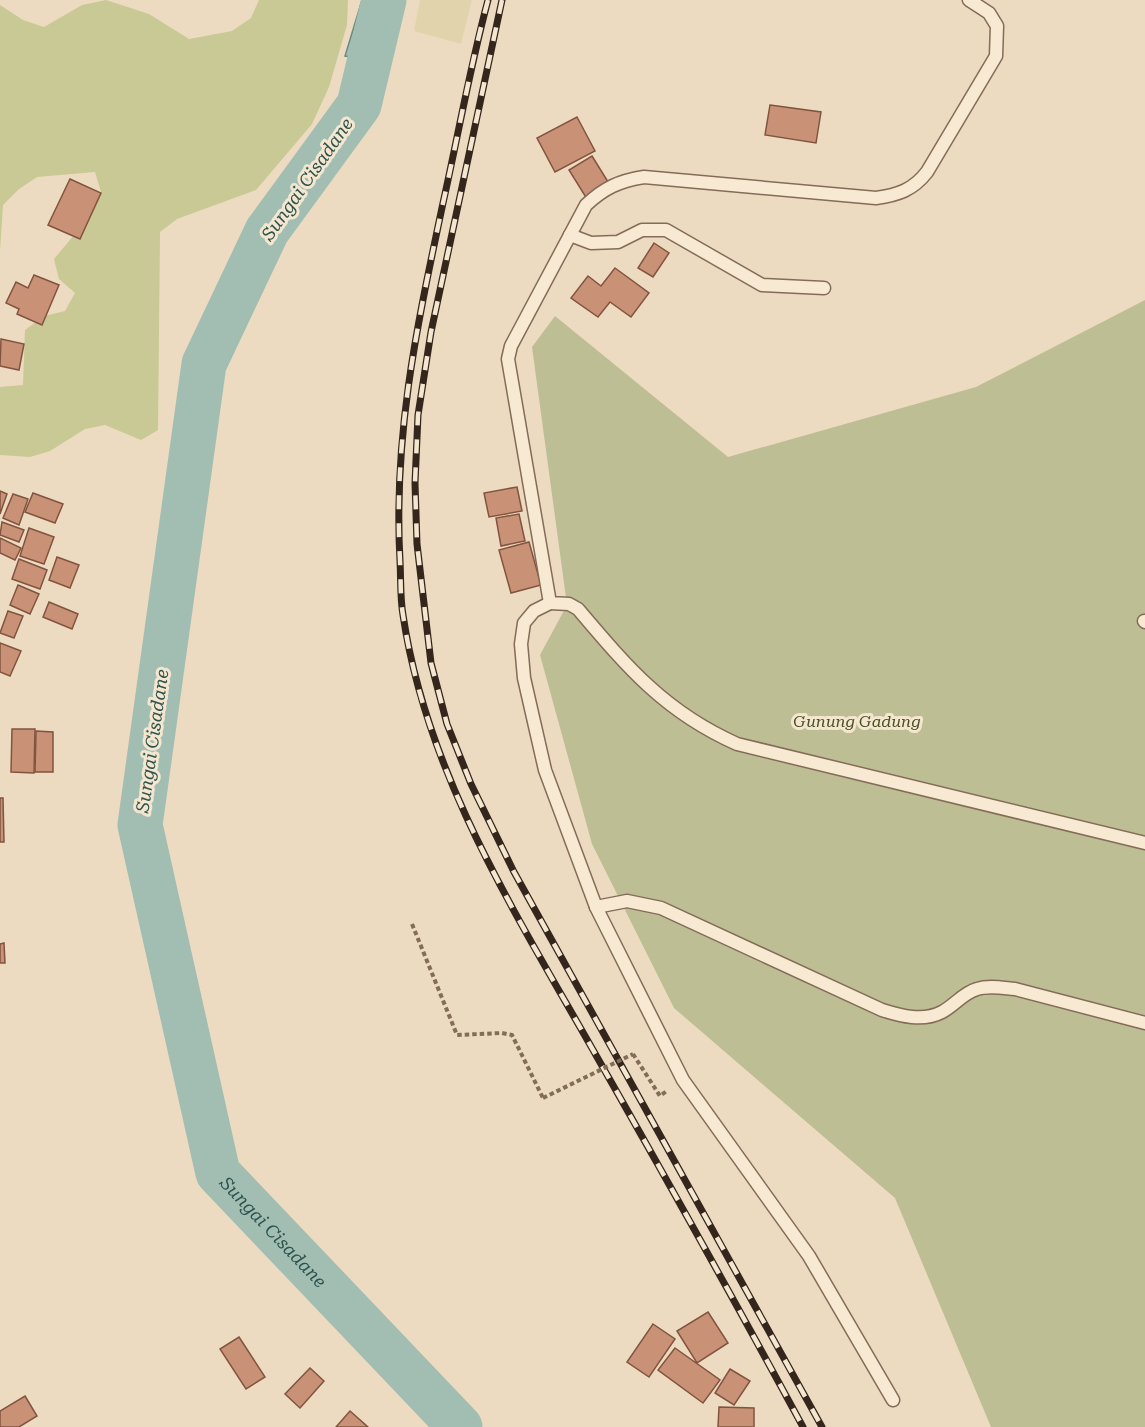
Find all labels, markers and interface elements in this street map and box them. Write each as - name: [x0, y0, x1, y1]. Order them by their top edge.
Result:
- water label: Sungai Cisadane: [256, 114, 357, 245]
- water label: Sungai Cisadane: [131, 668, 172, 815]
- park label: Gunung Gadung: [793, 712, 921, 731]
- water label: Sungai Cisadane: [216, 1171, 331, 1291]

